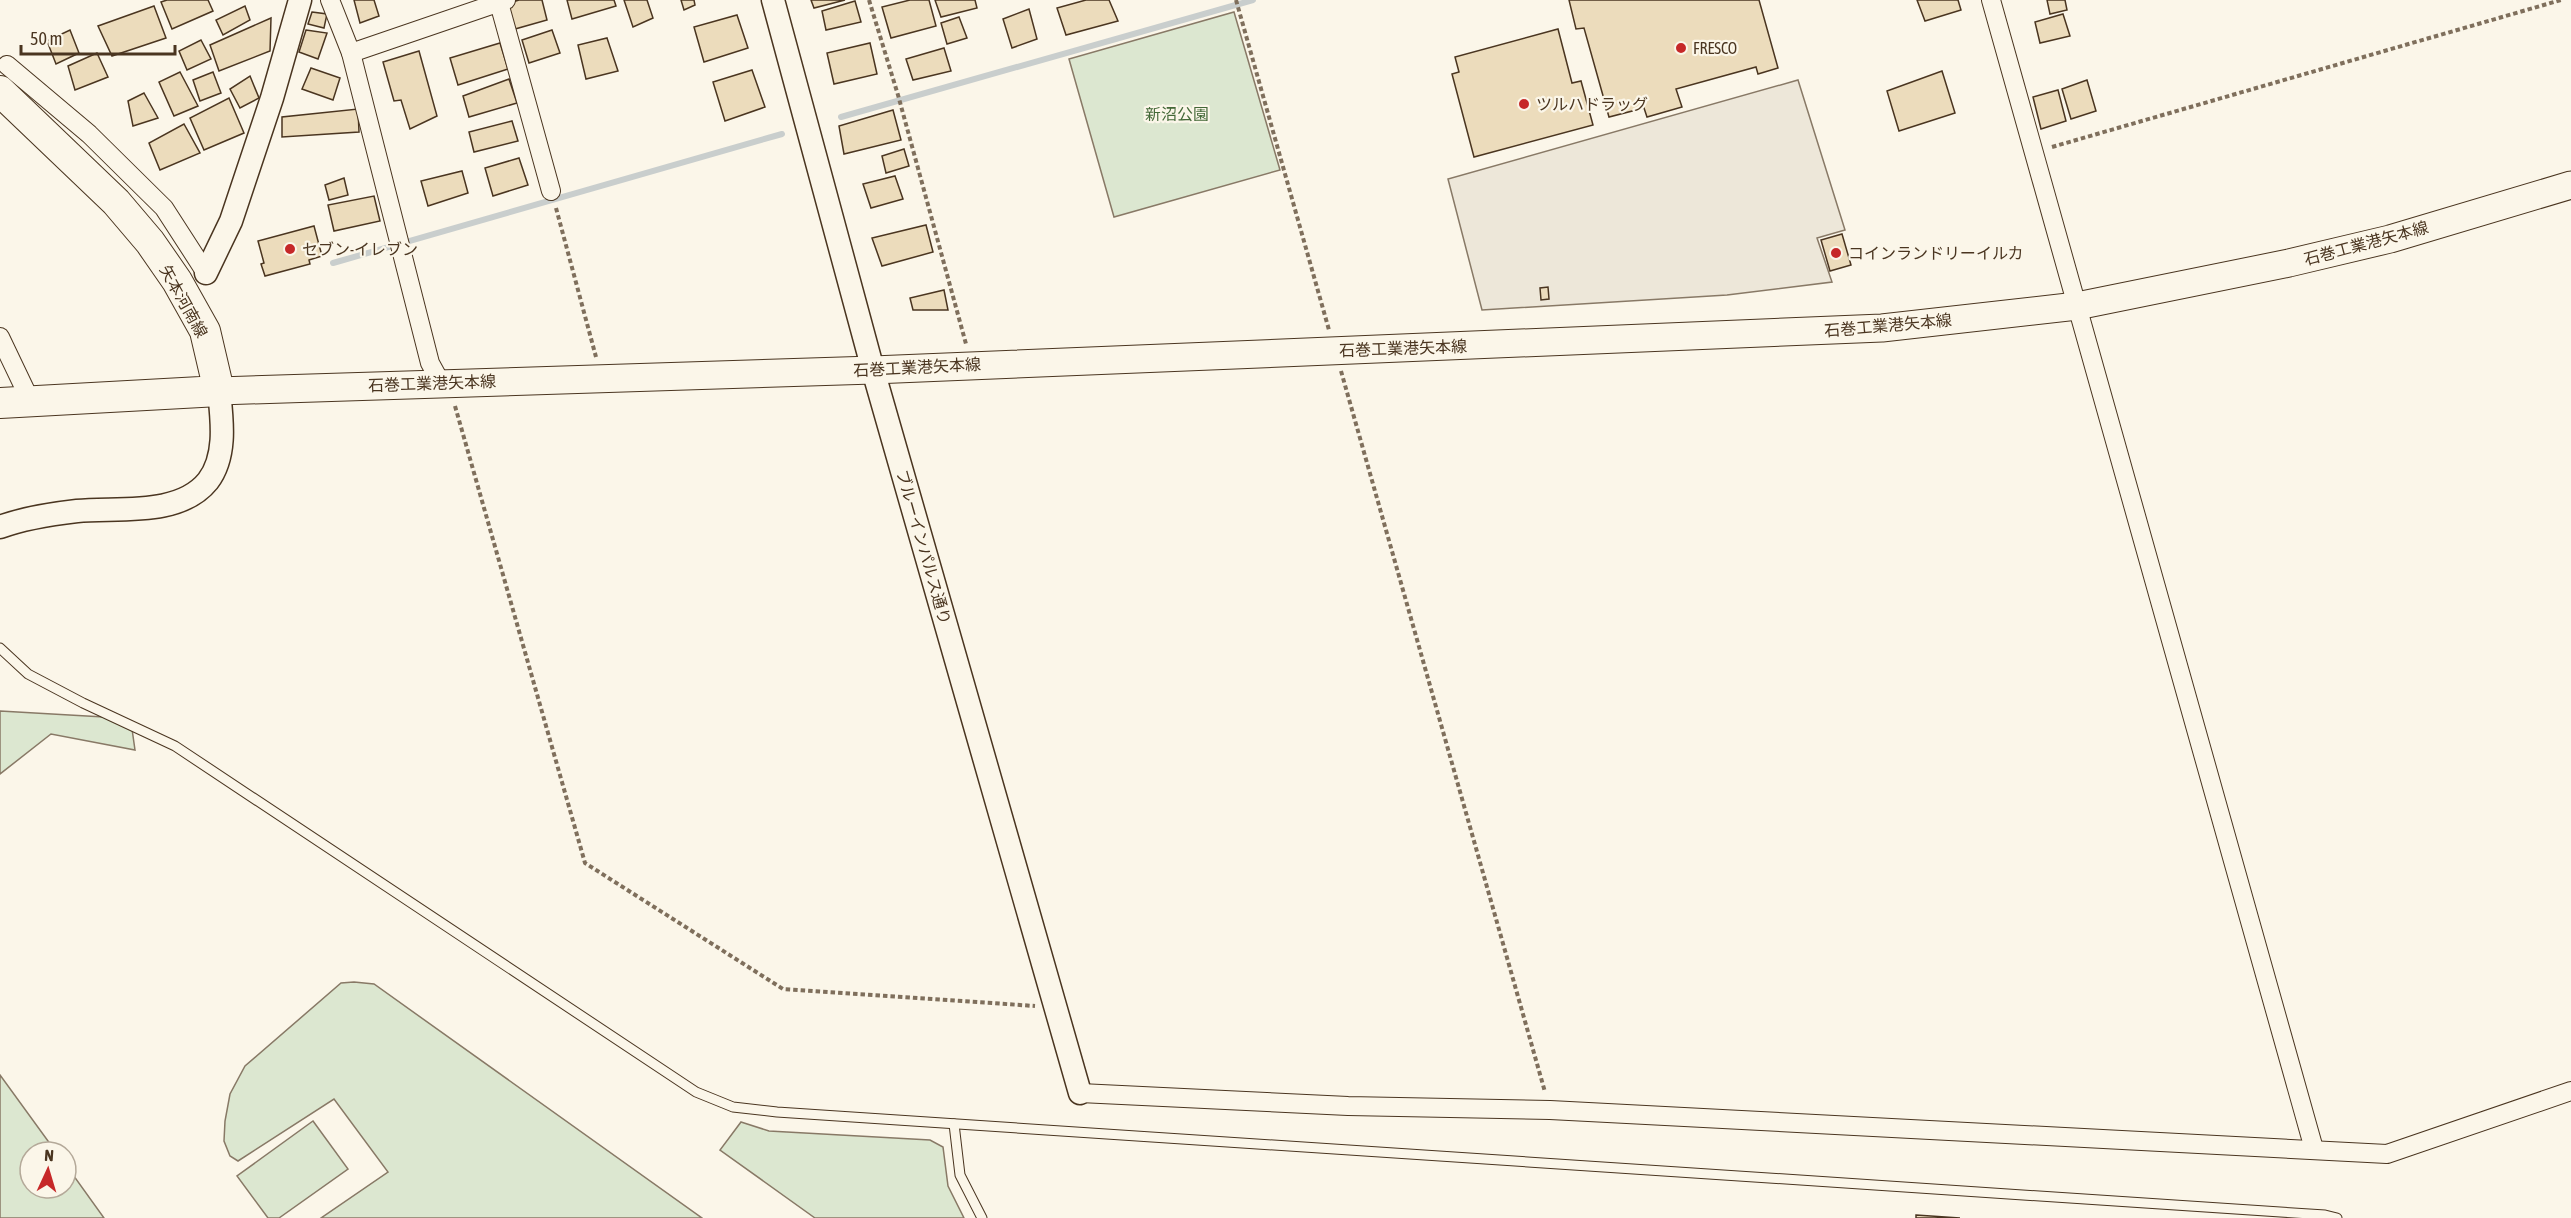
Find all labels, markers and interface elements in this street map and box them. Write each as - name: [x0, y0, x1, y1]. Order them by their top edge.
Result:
- scale bar: [21, 18, 176, 56]
- text: 50 m: [30, 28, 62, 49]
- place label: FRESCO: [1693, 39, 1737, 57]
- marker: FRESCO: [1674, 41, 1688, 55]
- place label: ツルハドラッグ: [1536, 95, 1648, 113]
- marker: ツルハドラッグ: [1517, 97, 1531, 111]
- park label: 新沼公園: [1145, 105, 1209, 123]
- street label: 石巻工業港矢本線: [2302, 218, 2430, 268]
- place label: セブン-イレブン: [302, 240, 418, 258]
- marker: セブン-イレブン: [283, 242, 297, 256]
- place label: コインランドリーイルカ: [1848, 244, 2024, 262]
- marker: コインランドリーイルカ: [1829, 246, 1843, 260]
- street label: 矢本河南線: [157, 262, 211, 340]
- street label: 石巻工業港矢本線: [1823, 310, 1953, 340]
- street label: 石巻工業港矢本線: [1339, 337, 1467, 359]
- street label: 石巻工業港矢本線: [853, 355, 981, 379]
- street label: 石巻工業港矢本線: [368, 372, 496, 394]
- street label: ブルーインパルス通り: [893, 468, 955, 626]
- north arrow: [18, 1140, 78, 1200]
- text: N: [44, 1146, 54, 1164]

